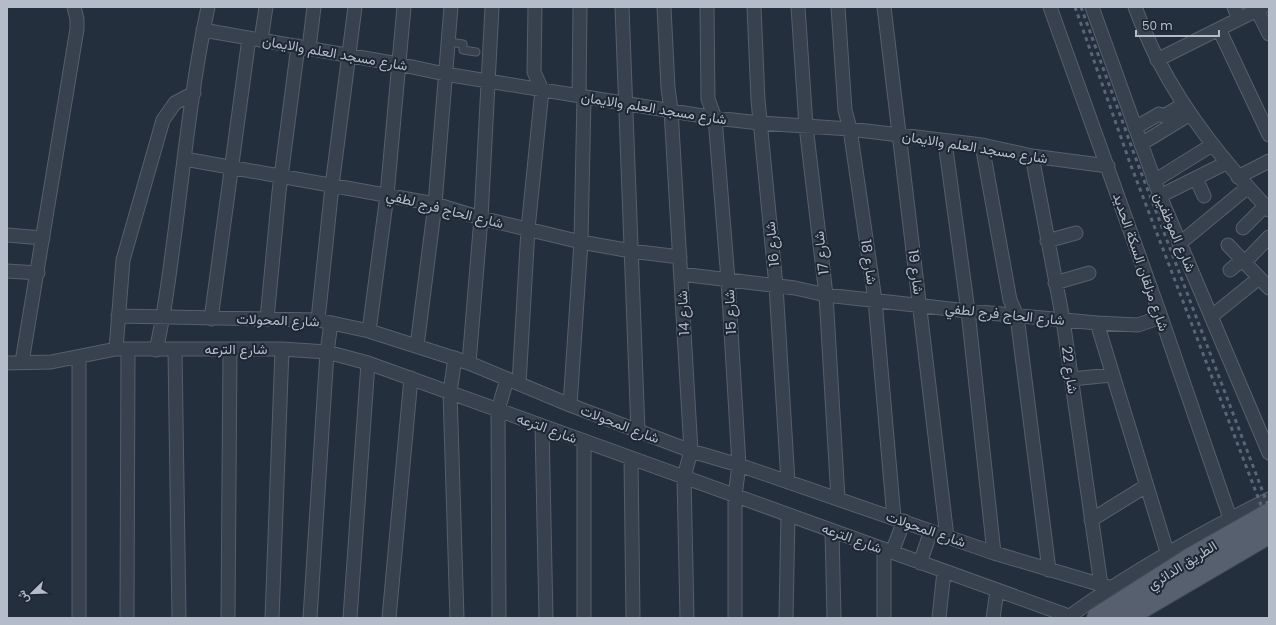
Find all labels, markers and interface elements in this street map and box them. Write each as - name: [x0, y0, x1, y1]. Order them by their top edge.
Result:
- scale bar: [1136, 12, 1219, 38]
- text: 50 m: [1142, 17, 1173, 34]
- street label: شارع مسجد العلم والايمان: [261, 30, 409, 77]
- street label: شارع مسجد العلم والايمان: [580, 87, 728, 130]
- street label: شارع مسجد العلم والايمان: [901, 126, 1049, 169]
- street label: شارع الحاج فرج لطفي: [384, 185, 506, 235]
- street label: شارع الموظفين: [1148, 189, 1201, 275]
- street label: شارع مزلقان السكة الحديد: [1107, 190, 1174, 334]
- street label: شارع 16: [760, 220, 785, 268]
- street label: شارع 17: [808, 230, 835, 276]
- street label: شارع 18: [855, 238, 882, 286]
- street label: شارع 19: [902, 248, 929, 296]
- street label: شارع 15: [719, 289, 742, 335]
- street label: شارع 14: [672, 290, 695, 336]
- street label: شارع الحاج فرج لطفي: [944, 298, 1066, 332]
- street label: شارع المحولات: [236, 309, 320, 332]
- street label: شارع الترعه: [204, 339, 268, 360]
- street label: شارع 22: [1056, 345, 1083, 395]
- street label: شارع المحولات: [577, 400, 662, 449]
- street label: شارع الترعه: [514, 408, 580, 449]
- street label: شارع المحولات: [883, 506, 969, 553]
- street label: شارع الترعه: [819, 518, 885, 559]
- street label: الطريق الدائري: [1143, 536, 1222, 596]
- north arrow: [12, 573, 52, 613]
- text: ش: [13, 588, 33, 606]

